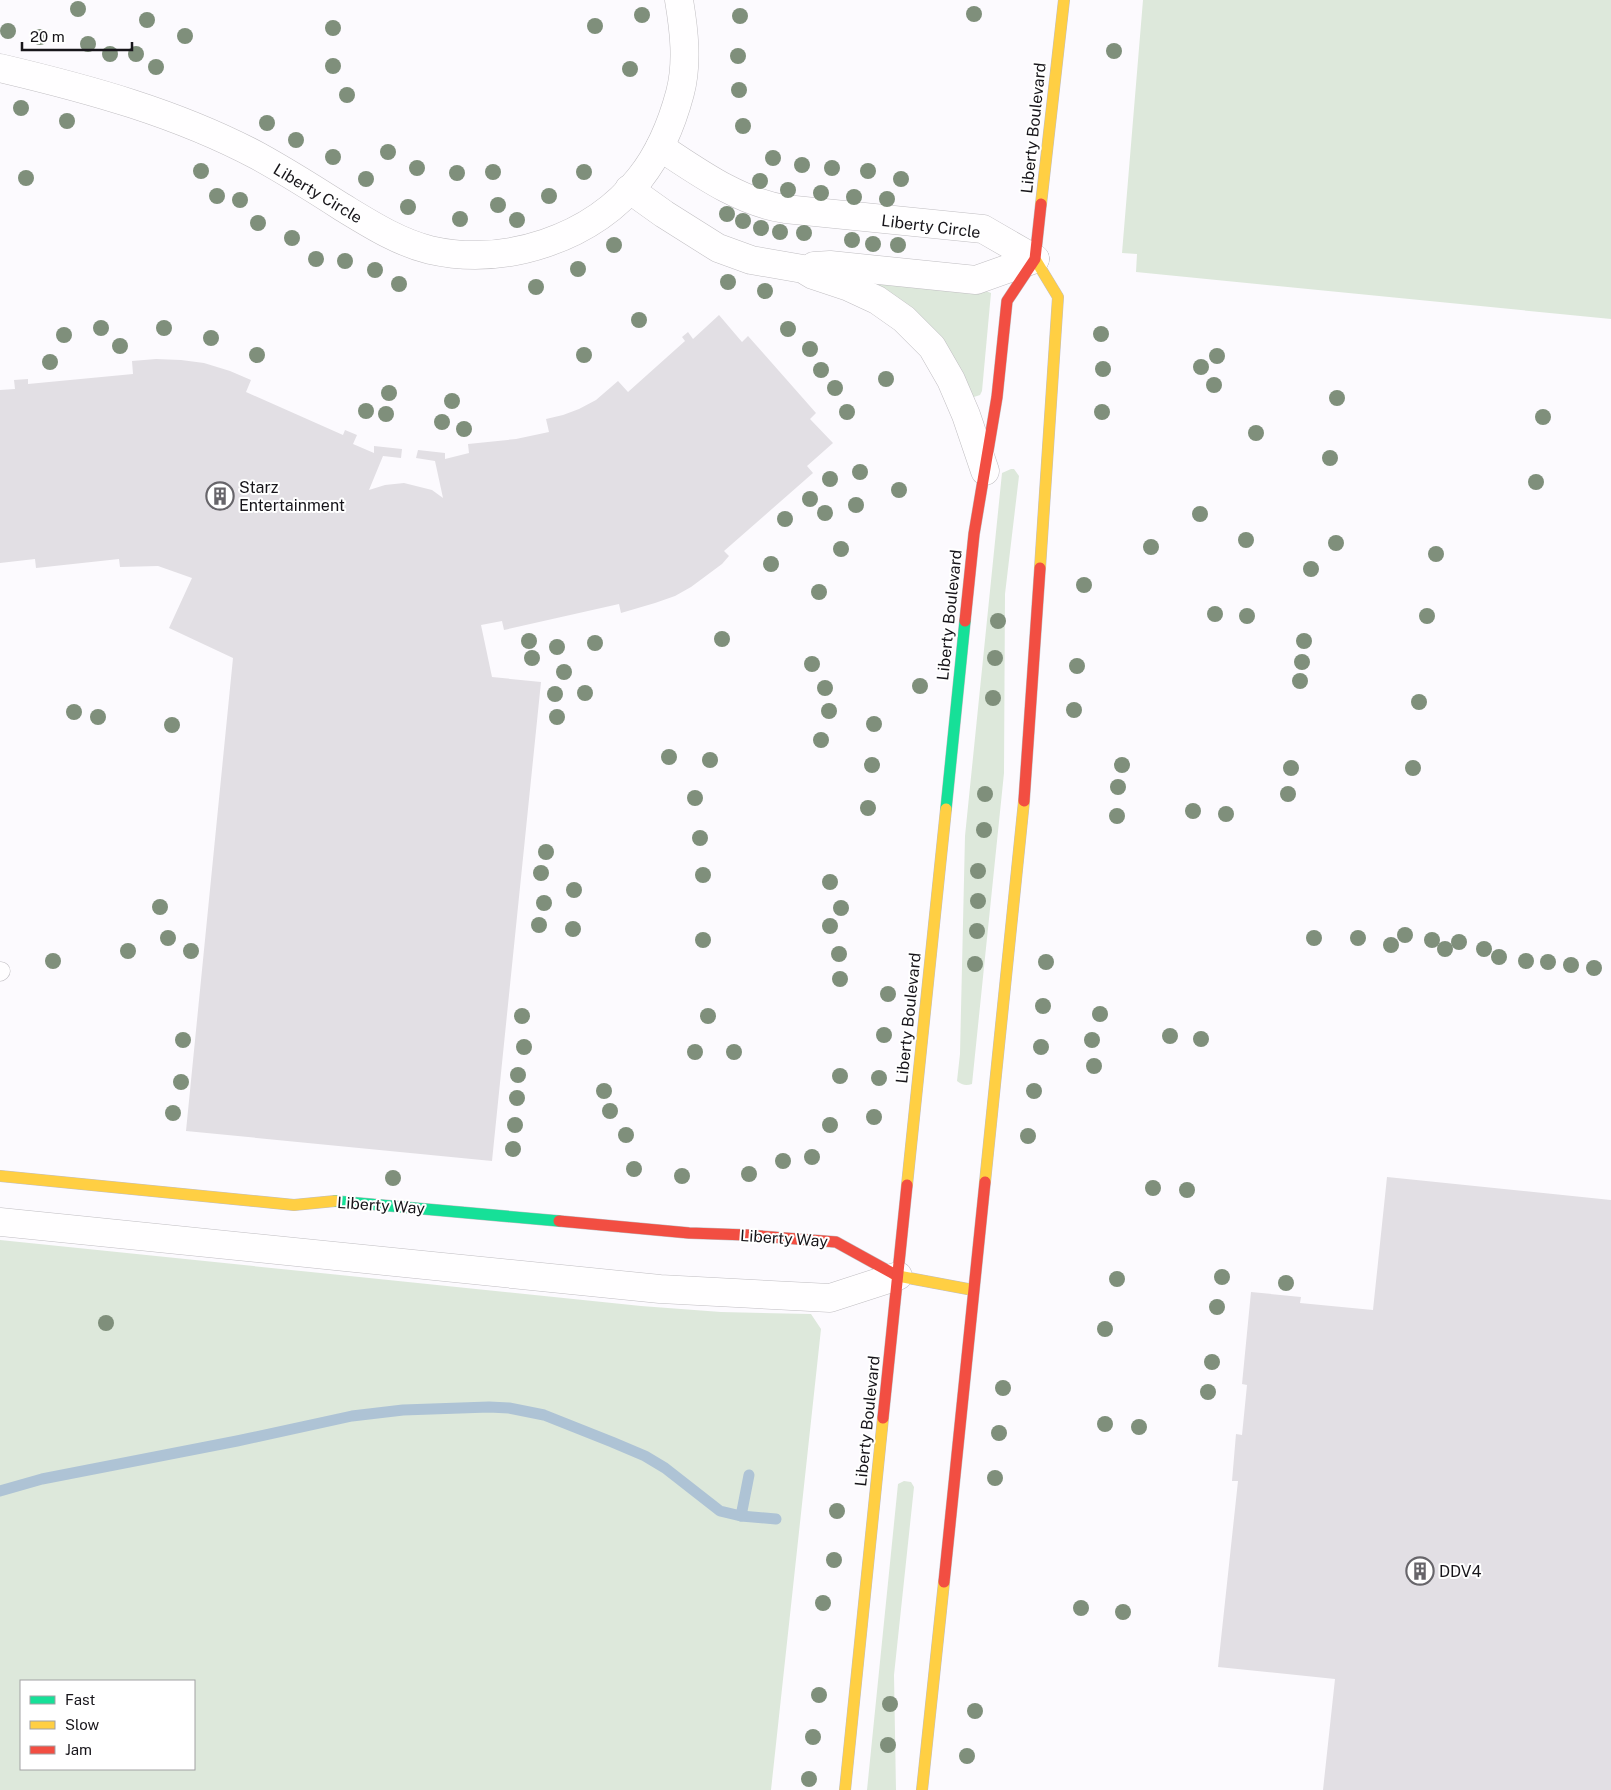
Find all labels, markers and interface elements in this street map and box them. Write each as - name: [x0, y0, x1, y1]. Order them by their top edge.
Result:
- scale bar: [22, 20, 132, 52]
- text: 20 m: [30, 28, 65, 45]
- street label: Liberty Boulevard: [1017, 62, 1050, 194]
- street label: Liberty Circle: [270, 160, 365, 227]
- street label: Liberty Circle: [880, 211, 982, 242]
- place label: Starz Entertainment: [239, 478, 345, 515]
- building icon: Starz Entertainment: [205, 481, 235, 511]
- street label: Liberty Boulevard: [933, 549, 966, 681]
- street label: Liberty Boulevard: [892, 952, 925, 1084]
- street label: Liberty Way: [336, 1193, 426, 1218]
- street label: Liberty Way: [739, 1226, 829, 1251]
- street label: Liberty Boulevard: [851, 1355, 884, 1487]
- building icon: DDV4: [1405, 1556, 1435, 1586]
- place label: DDV4: [1439, 1562, 1482, 1581]
- legend: [20, 1680, 195, 1770]
- text: Fast: [65, 1691, 95, 1708]
- text: Slow: [65, 1716, 100, 1733]
- text: Jam: [65, 1741, 92, 1758]

